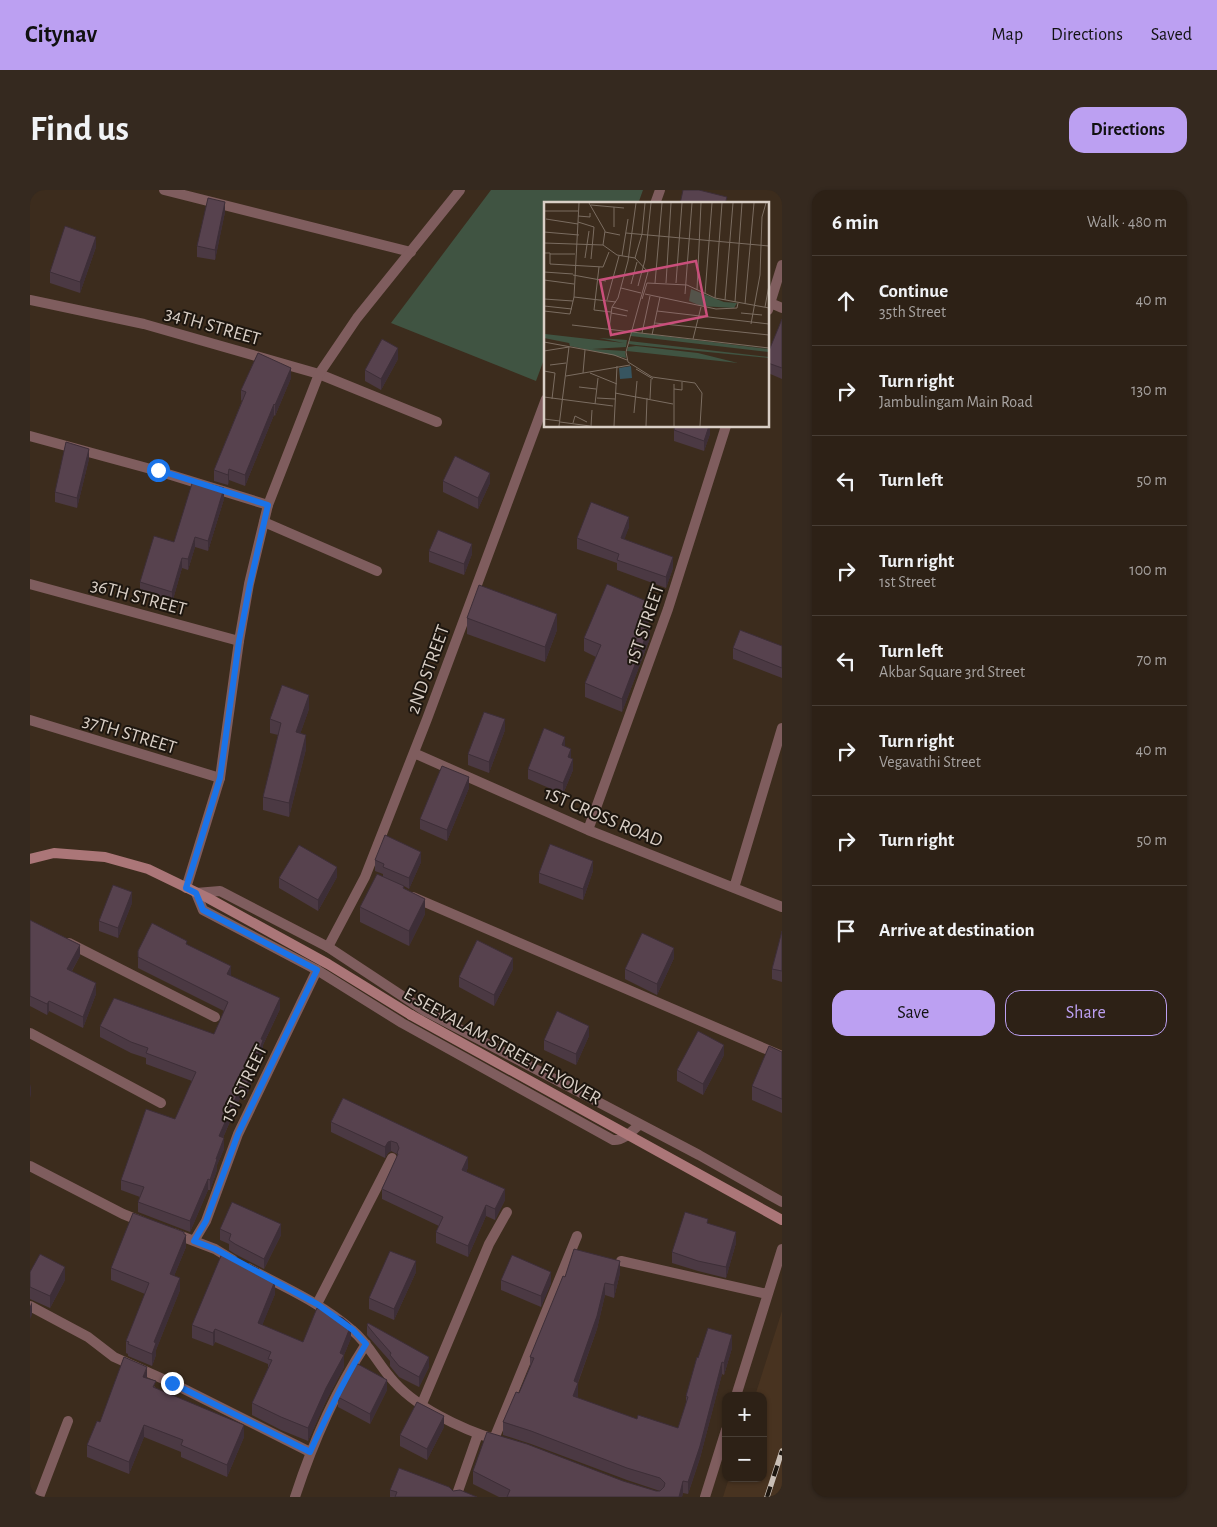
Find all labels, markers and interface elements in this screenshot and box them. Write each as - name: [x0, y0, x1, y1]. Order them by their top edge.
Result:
- text: Citynav: [25, 23, 97, 47]
- text: Map: [992, 26, 1023, 44]
- text: Directions: [1051, 26, 1123, 44]
- text: Saved: [1151, 26, 1192, 44]
- button: Directions: [1069, 107, 1187, 153]
- text: Find us: [30, 112, 129, 147]
- inset map: [544, 202, 770, 428]
- text: 6 min: [832, 212, 879, 233]
- text: Walk · 480 m: [1087, 214, 1167, 230]
- text: Continue: [879, 282, 948, 301]
- icon: ahead: [832, 287, 860, 315]
- text: 40 m: [1135, 292, 1167, 308]
- street label: 34TH STREET: [163, 304, 263, 349]
- text: 35th Street: [879, 304, 946, 320]
- text: Turn right: [879, 372, 954, 391]
- icon: right: [832, 377, 860, 405]
- text: 130 m: [1131, 382, 1167, 398]
- text: Jambulingam Main Road: [879, 394, 1033, 410]
- route start: [147, 459, 170, 482]
- icon: left: [832, 467, 860, 495]
- text: Turn left: [879, 471, 943, 490]
- text: 50 m: [1136, 472, 1167, 488]
- text: Turn right: [879, 552, 954, 571]
- icon: right: [832, 557, 860, 585]
- text: 100 m: [1129, 562, 1167, 578]
- text: 1st Street: [879, 574, 936, 590]
- street label: 36TH STREET: [89, 576, 189, 619]
- street label: 1ST STREET: [623, 582, 668, 667]
- street label: 2ND STREET: [404, 622, 453, 717]
- text: Turn left: [879, 642, 943, 661]
- icon: left: [832, 647, 860, 675]
- text: 70 m: [1136, 652, 1167, 668]
- text: Akbar Square 3rd Street: [879, 664, 1025, 680]
- street label: 37TH STREET: [80, 711, 179, 758]
- text: Turn right: [879, 732, 954, 751]
- icon: right: [832, 737, 860, 765]
- text: 40 m: [1135, 742, 1167, 758]
- text: Vegavathi Street: [879, 754, 981, 770]
- street label: 1ST CROSS ROAD: [542, 784, 665, 851]
- icon: right: [832, 827, 860, 855]
- text: Turn right: [879, 831, 954, 850]
- text: 50 m: [1136, 832, 1167, 848]
- icon: arrive: [832, 917, 860, 945]
- text: Arrive at destination: [879, 921, 1035, 940]
- street label: E SEEYALAM STREET FLYOVER: [400, 984, 604, 1109]
- button: Save: [832, 990, 995, 1036]
- button: Share: [1005, 990, 1167, 1036]
- street label: 1ST STREET: [217, 1042, 271, 1125]
- route end: [161, 1372, 184, 1395]
- map controls: [722, 1392, 767, 1482]
- button: +: [722, 1392, 767, 1437]
- button: −: [722, 1437, 767, 1482]

